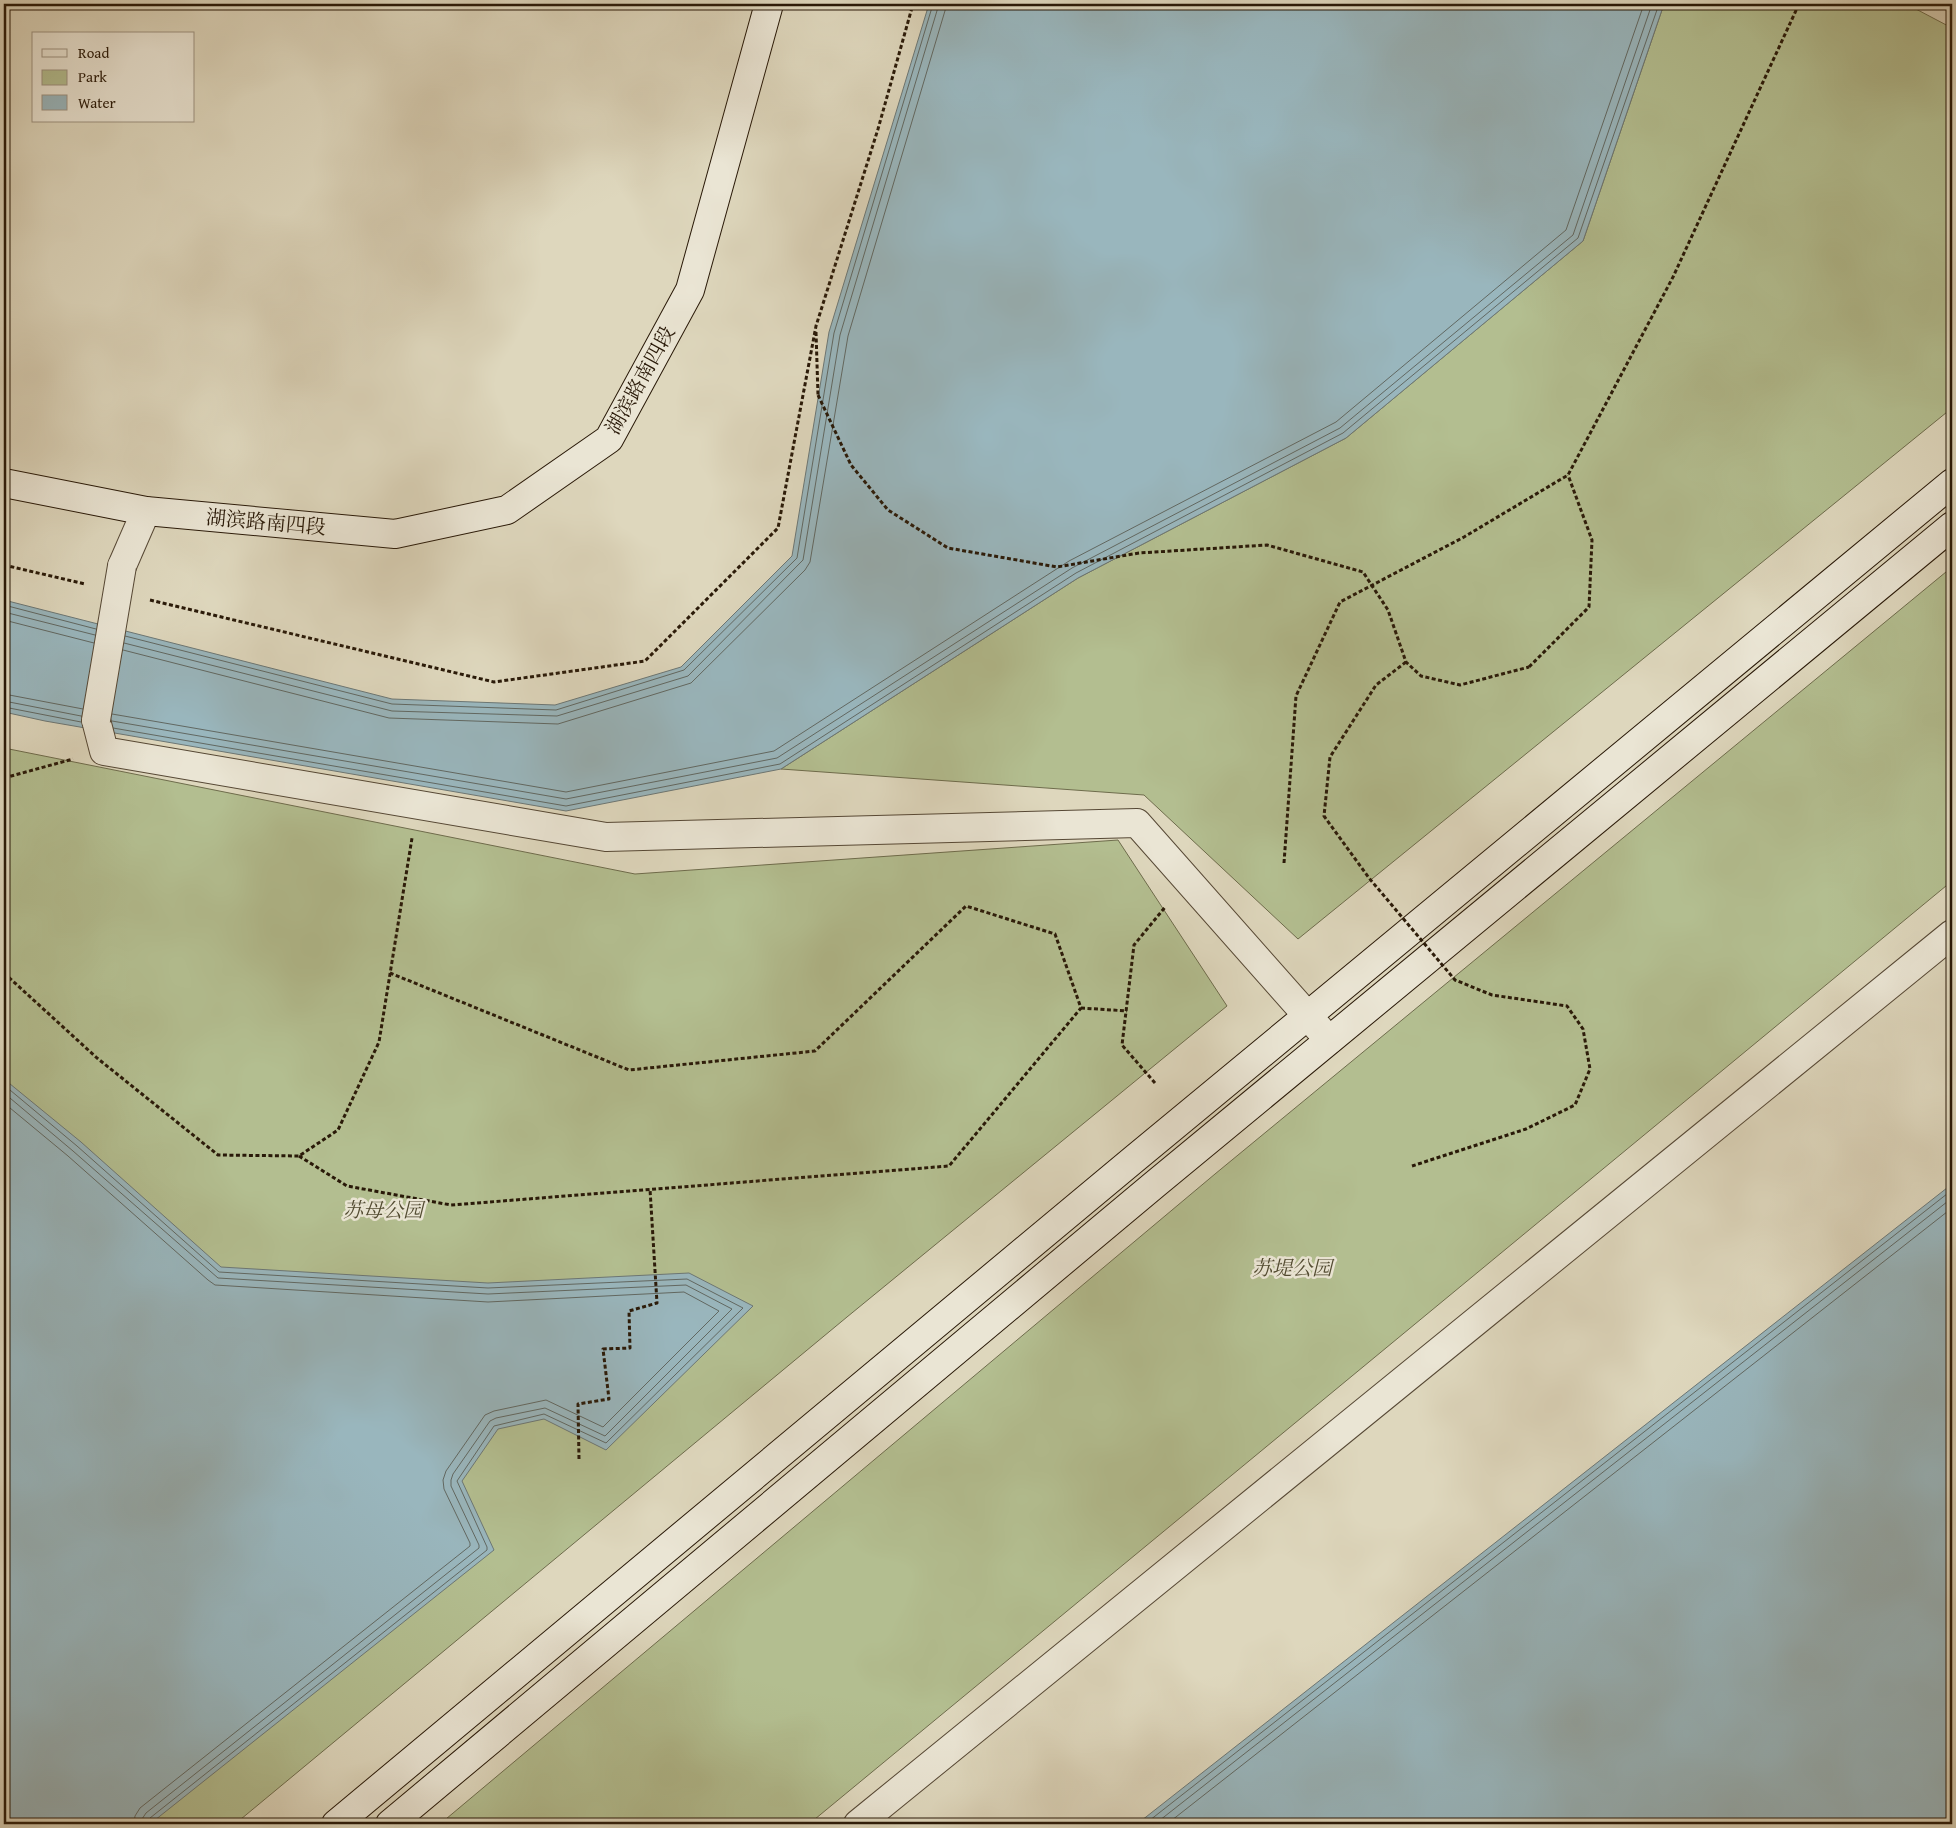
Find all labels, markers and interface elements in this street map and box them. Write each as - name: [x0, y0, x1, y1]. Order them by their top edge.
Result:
- legend: [32, 32, 195, 122]
- text: Road: [78, 42, 109, 63]
- text: Park: [78, 66, 107, 87]
- text: Water: [78, 92, 116, 113]
- street label: 湖滨路南四段: [598, 320, 681, 439]
- street label: 湖滨路南四段: [205, 502, 327, 541]
- park label: 苏母公园: [343, 1195, 426, 1224]
- park label: 苏堤公园: [1252, 1253, 1335, 1282]

